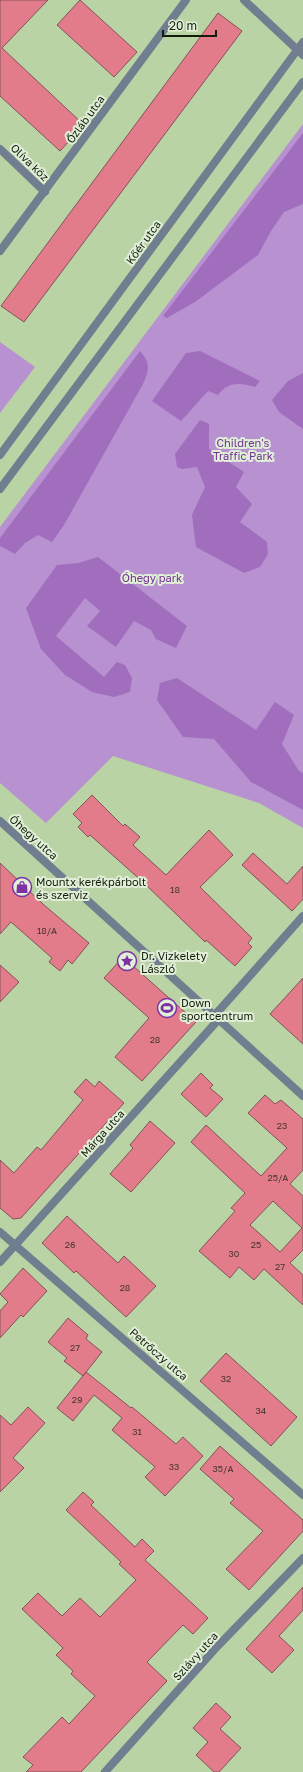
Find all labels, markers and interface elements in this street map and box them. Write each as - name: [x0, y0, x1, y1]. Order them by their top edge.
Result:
- scale bar: [163, 12, 216, 38]
- text: 20 m: [169, 18, 197, 33]
- street label: Őzláb utca: [63, 92, 107, 146]
- street label: Olíva köz: [8, 141, 52, 183]
- street label: Kőér utca: [123, 218, 163, 266]
- park label: Children's Traffic Park: [213, 436, 273, 462]
- park label: Óhegy park: [122, 571, 182, 584]
- street label: Óhegy utca: [7, 812, 61, 862]
- place label: Mountx kerékpárbolt és szerviz: [36, 875, 146, 901]
- shop icon: Mountx kerékpárbolt és szerviz: [11, 876, 33, 898]
- house number: 18: [170, 884, 180, 895]
- house number: 18/A: [37, 925, 57, 936]
- place label: Dr. Vizkelety László: [141, 949, 207, 975]
- place icon: Dr. Vizkelety László: [116, 950, 138, 972]
- place label: Down sportcentrum: [181, 996, 253, 1022]
- sports icon: Down sportcentrum: [156, 997, 178, 1019]
- house number: 28: [150, 1034, 160, 1045]
- street label: Márga utca: [77, 1107, 127, 1159]
- house number: 23: [277, 1120, 287, 1131]
- house number: 25/A: [268, 1172, 288, 1183]
- house number: 26: [65, 1239, 75, 1250]
- house number: 25: [251, 1239, 261, 1250]
- house number: 30: [229, 1248, 240, 1259]
- house number: 27: [275, 1261, 285, 1272]
- house number: 28: [120, 1282, 130, 1293]
- street label: Petrőczy utca: [127, 1325, 191, 1383]
- house number: 27: [70, 1342, 80, 1353]
- house number: 32: [221, 1373, 231, 1384]
- house number: 29: [72, 1394, 82, 1405]
- house number: 34: [256, 1405, 267, 1416]
- house number: 31: [132, 1426, 142, 1437]
- house number: 33: [169, 1461, 179, 1472]
- house number: 35/A: [213, 1463, 233, 1474]
- street label: Szlávy utca: [170, 1629, 220, 1683]

